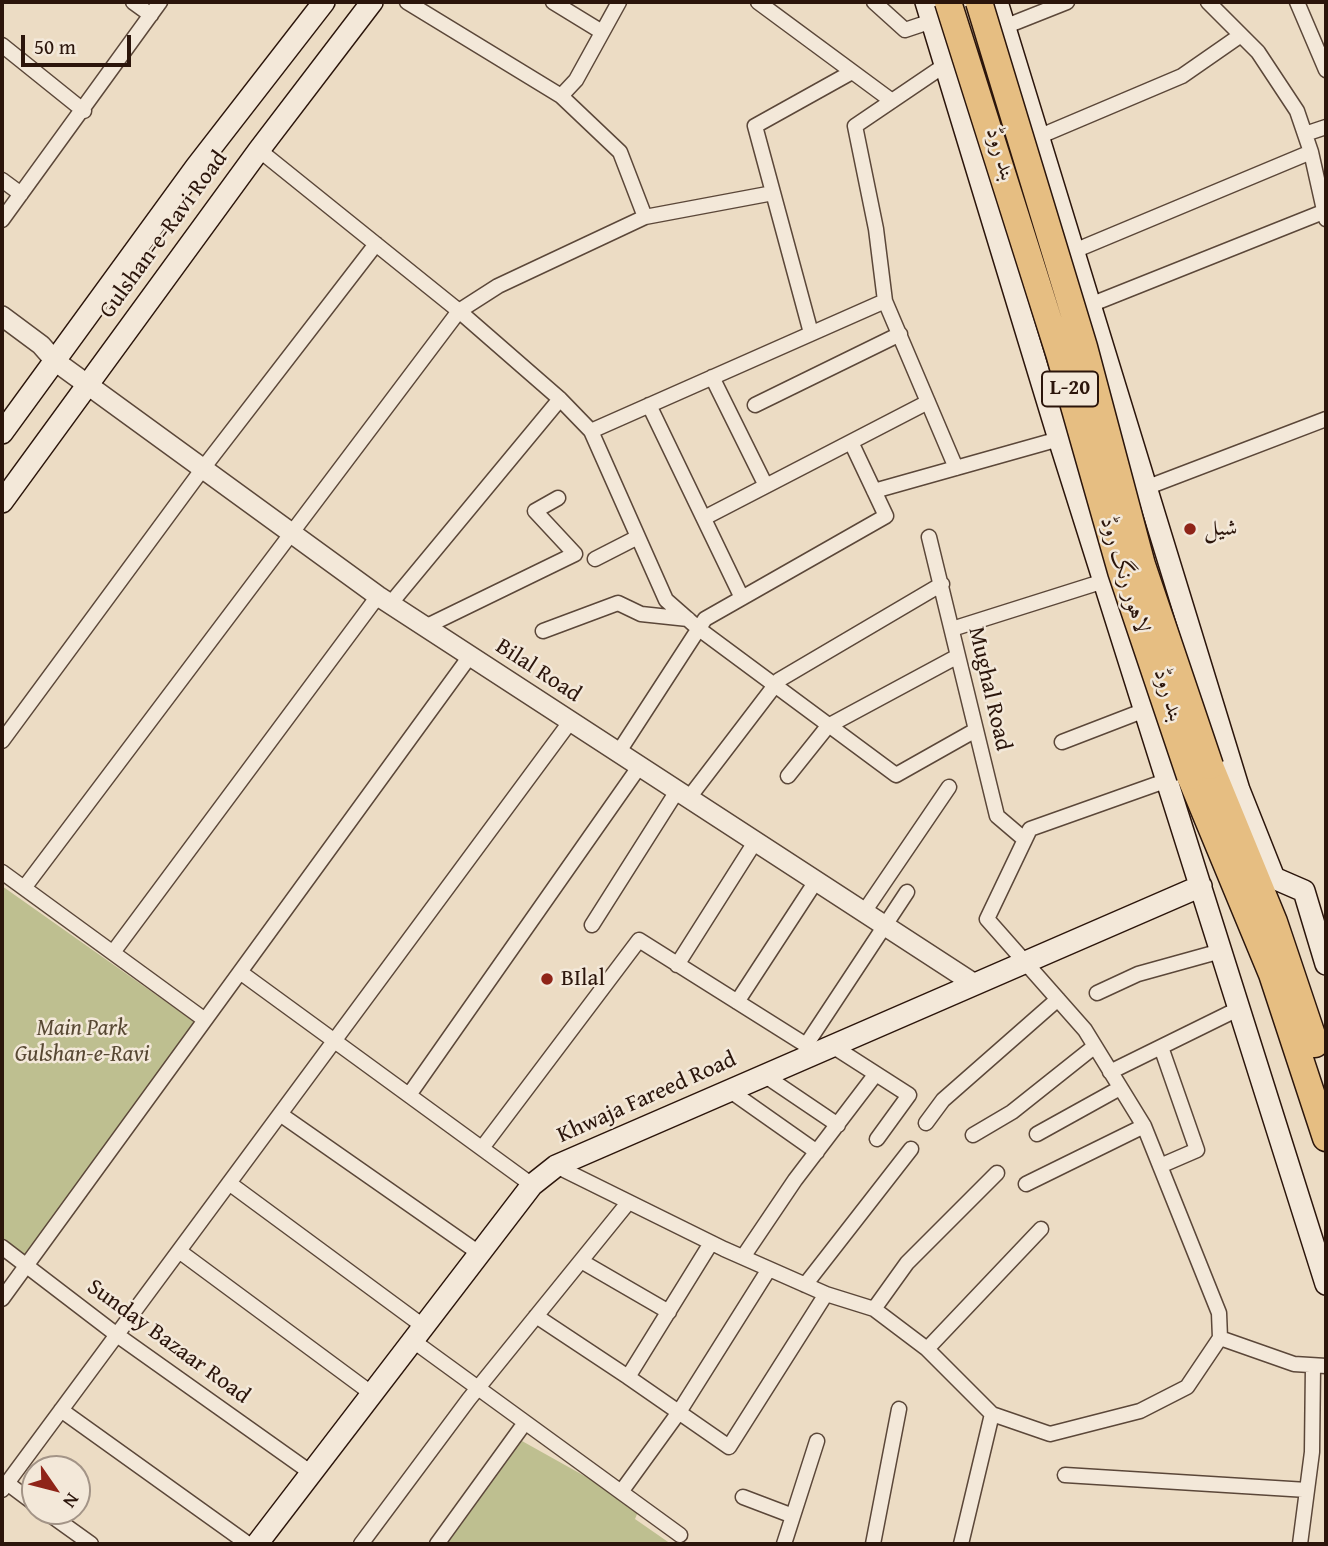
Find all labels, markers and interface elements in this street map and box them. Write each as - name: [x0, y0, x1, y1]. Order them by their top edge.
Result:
- scale bar: [24, 21, 135, 65]
- text: 50 m: [34, 31, 76, 62]
- street label: بند روڈ: [979, 124, 1021, 184]
- street label: Gulshan-e-Ravi Road: [94, 146, 234, 324]
- road number: L-20: [1042, 372, 1098, 406]
- street label: لاہور رنگ روڈ: [1093, 513, 1155, 637]
- place label: شیل: [1204, 515, 1237, 543]
- marker: شیل: [1182, 521, 1198, 537]
- street label: Mughal Road: [961, 624, 1017, 754]
- street label: Bilal Road: [490, 633, 586, 709]
- street label: بند روڈ: [1147, 665, 1189, 725]
- place label: BIlal: [561, 965, 605, 993]
- marker: BIlal: [539, 971, 555, 987]
- park label: Main Park Gulshan-e-Ravi: [15, 1015, 149, 1069]
- street label: Khwaja Fareed Road: [553, 1046, 741, 1150]
- street label: Sunday Bazaar Road: [81, 1274, 255, 1410]
- north arrow: [21, 1455, 91, 1525]
- text: N: [56, 1488, 87, 1514]

